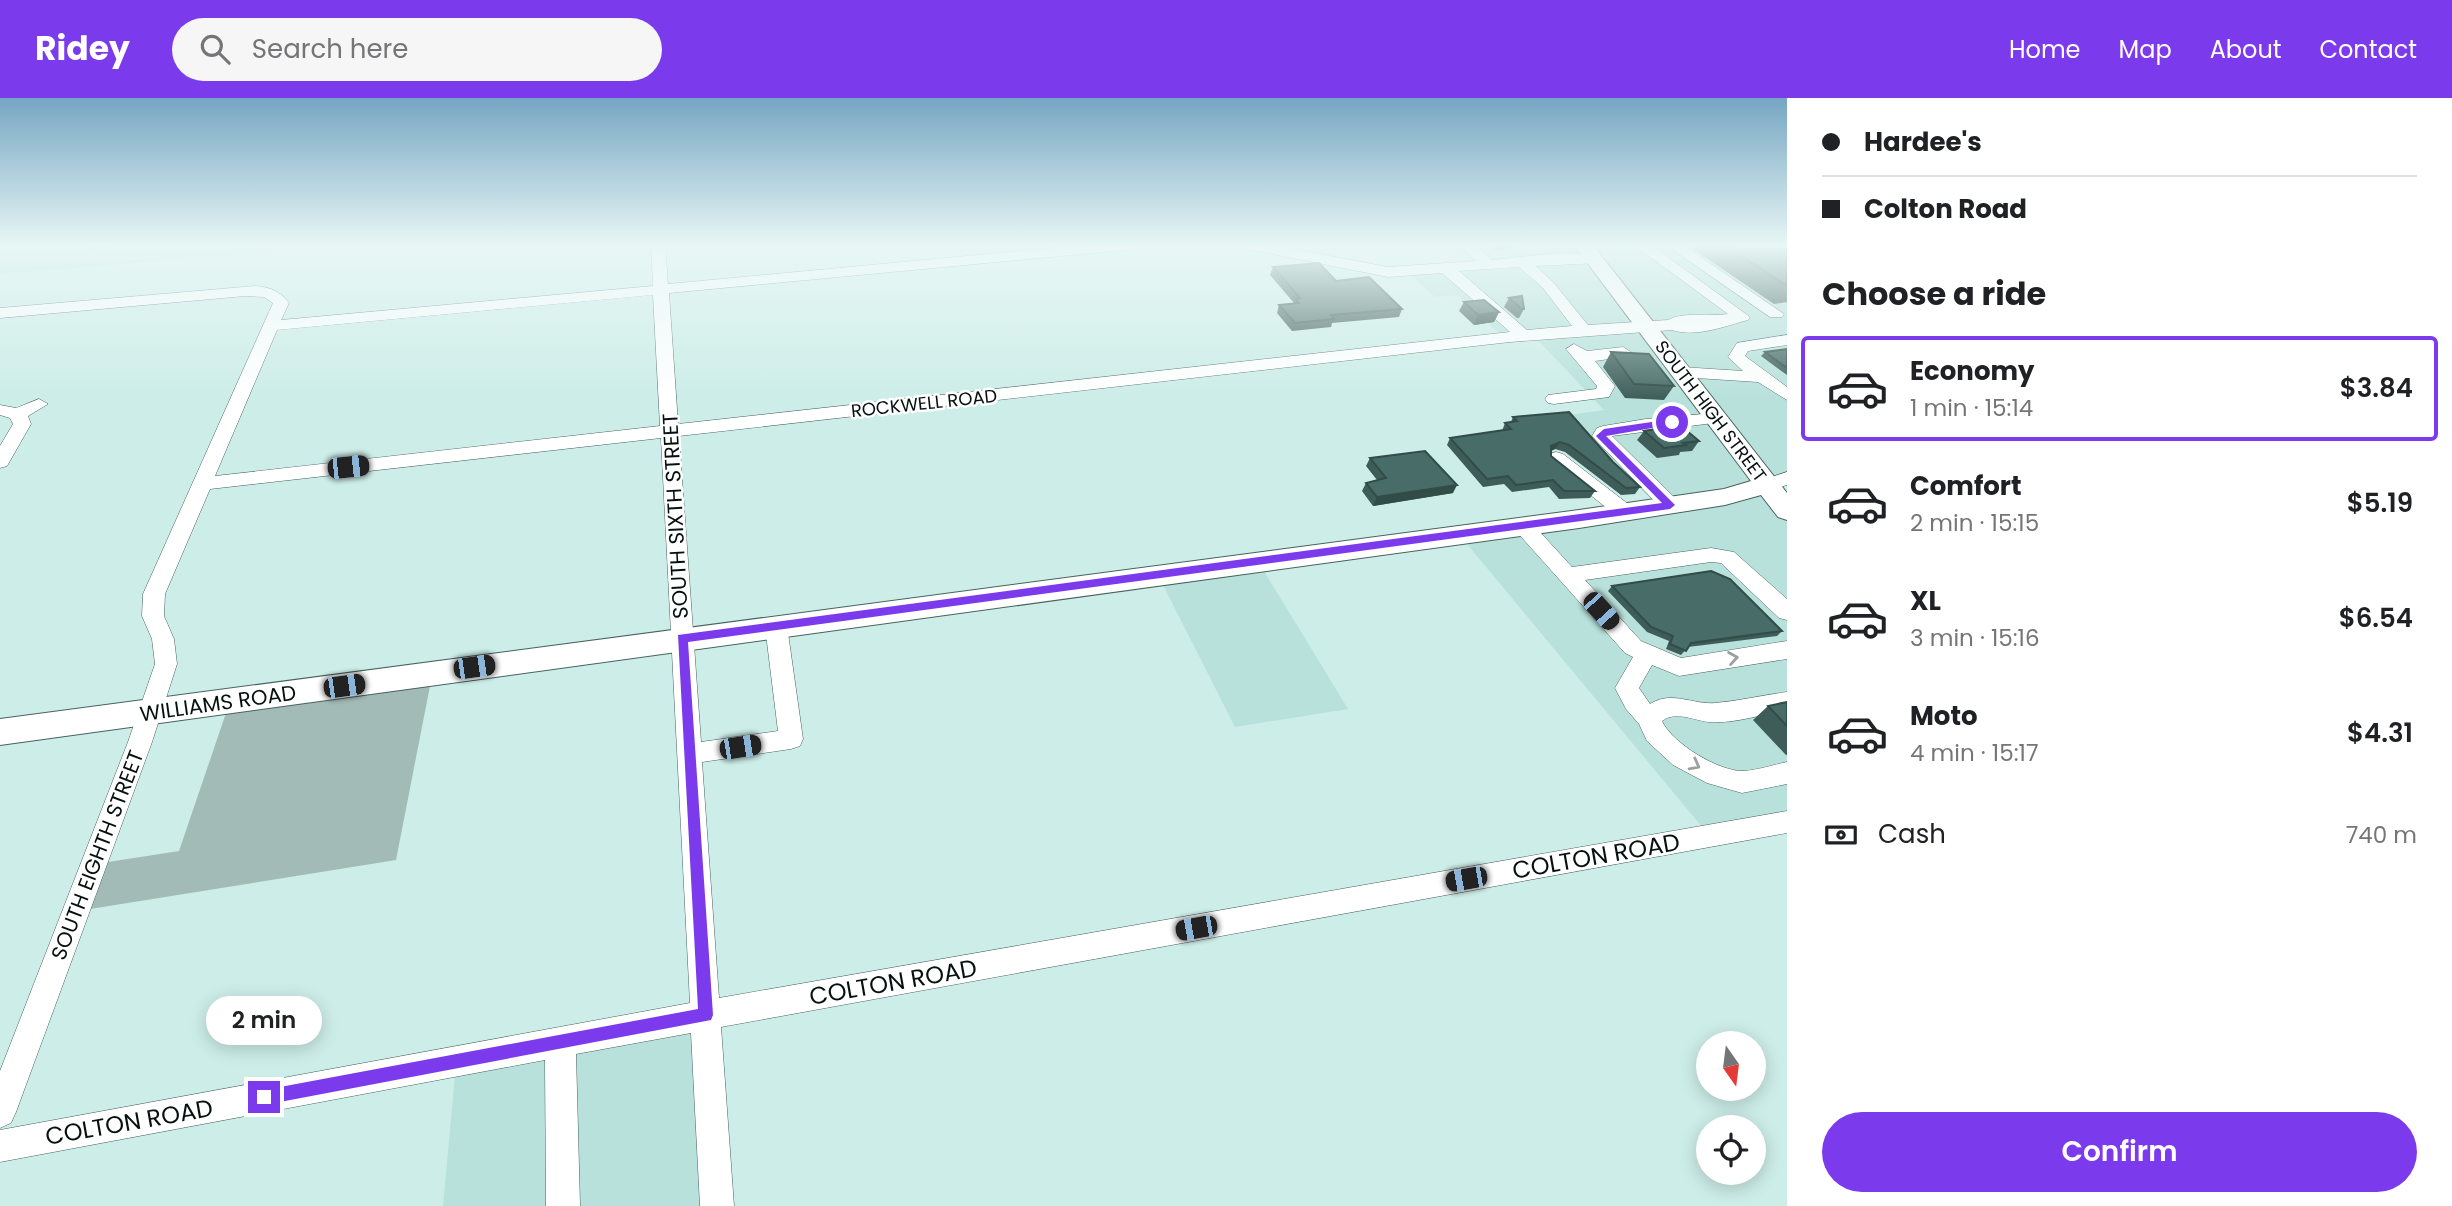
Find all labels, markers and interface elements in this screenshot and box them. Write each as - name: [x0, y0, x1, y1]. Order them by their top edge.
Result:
- search box: [172, 18, 662, 81]
- text: Ridey: [35, 25, 130, 72]
- icon: search: [196, 30, 234, 68]
- text: Search here: [252, 31, 408, 67]
- text: Home: [2009, 33, 2081, 66]
- text: Map: [2119, 33, 2172, 66]
- text: About: [2210, 33, 2281, 66]
- text: Contact: [2319, 33, 2417, 66]
- text: Hardee's: [1864, 124, 1982, 160]
- text: Colton Road: [1864, 191, 2027, 227]
- text: Choose a ride: [1822, 271, 2046, 316]
- street label: SOUTH HIGH STREET: [1649, 335, 1773, 487]
- text: Economy: [1910, 353, 2034, 389]
- icon: car: [1826, 357, 1889, 420]
- text: $3.84: [2340, 370, 2413, 406]
- street label: ROCKWELL ROAD: [850, 383, 998, 423]
- text: 1 min · 15:14: [1910, 392, 2033, 424]
- route start: [1656, 406, 1688, 438]
- street label: SOUTH SIXTH STREET: [655, 412, 695, 620]
- car: [327, 454, 370, 480]
- text: Comfort: [1910, 468, 2022, 504]
- icon: car: [1826, 472, 1889, 535]
- text: $5.19: [2347, 485, 2413, 521]
- text: 2 min · 15:15: [1910, 507, 2039, 539]
- text: XL: [1910, 583, 1941, 619]
- icon: car: [1826, 587, 1889, 650]
- car: [1580, 588, 1623, 634]
- text: $6.54: [2339, 600, 2413, 636]
- text: 3 min · 15:16: [1910, 622, 2040, 654]
- one-way arrow: [1727, 651, 1739, 666]
- car: [452, 654, 497, 680]
- car: [322, 673, 367, 699]
- street label: WILLIAMS ROAD: [138, 678, 298, 728]
- text: Moto: [1910, 698, 1978, 734]
- icon: car: [1826, 702, 1889, 765]
- text: $4.31: [2347, 715, 2413, 751]
- car: [718, 733, 763, 761]
- text: 4 min · 15:17: [1910, 737, 2038, 769]
- street label: SOUTH EIGHTH STREET: [44, 746, 150, 964]
- one-way arrow: [1688, 757, 1701, 770]
- icon: cash: [1822, 816, 1860, 854]
- text: Cash: [1878, 816, 1946, 852]
- text: 740 m: [2346, 819, 2417, 851]
- street label: COLTON ROAD: [1510, 825, 1682, 887]
- car: [1444, 865, 1489, 893]
- car: [1174, 914, 1219, 942]
- street label: COLTON ROAD: [807, 951, 979, 1013]
- callout: 2 min: [206, 996, 322, 1044]
- text: 2 min: [232, 1004, 296, 1036]
- north arrow: [1696, 1031, 1766, 1101]
- map controls: [1696, 1031, 1766, 1185]
- route end: [248, 1081, 280, 1113]
- street label: COLTON ROAD: [43, 1091, 215, 1153]
- button: Confirm: [1822, 1112, 2417, 1192]
- button: locate: [1696, 1115, 1766, 1185]

